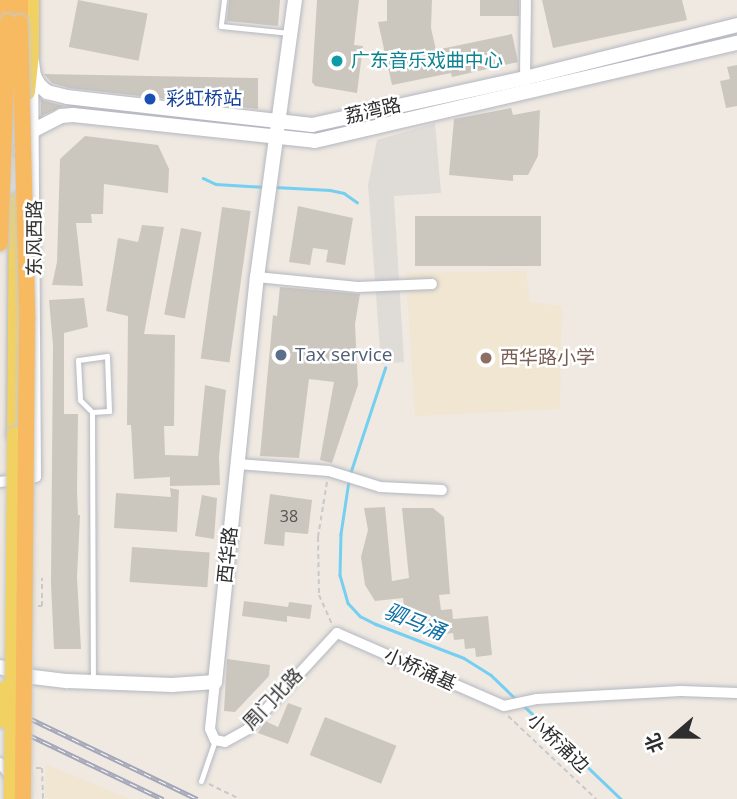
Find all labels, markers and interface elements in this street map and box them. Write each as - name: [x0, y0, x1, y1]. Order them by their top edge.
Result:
- place label: 广东音乐戏曲中心: [351, 50, 503, 72]
- marker: 广东音乐戏曲中心: [329, 53, 345, 69]
- place label: 彩虹桥站: [166, 88, 242, 110]
- marker: 彩虹桥站: [140, 89, 160, 109]
- street label: 荔湾路: [343, 93, 403, 129]
- street label: 东风西路: [24, 200, 46, 276]
- place label: Tax service: [295, 344, 392, 366]
- marker: Tax service: [273, 347, 289, 363]
- place label: 西华路小学: [500, 347, 595, 369]
- marker: 西华路小学: [478, 350, 494, 366]
- house number: 38: [280, 506, 298, 526]
- street label: 西华路: [214, 525, 242, 585]
- water label: 驷马涌: [381, 598, 449, 644]
- street label: 小桥涌基: [381, 644, 459, 696]
- street label: 周门北路: [238, 664, 308, 734]
- north arrow: [639, 701, 709, 771]
- street label: 小桥涌边: [522, 709, 594, 777]
- text: 北: [639, 730, 670, 757]

